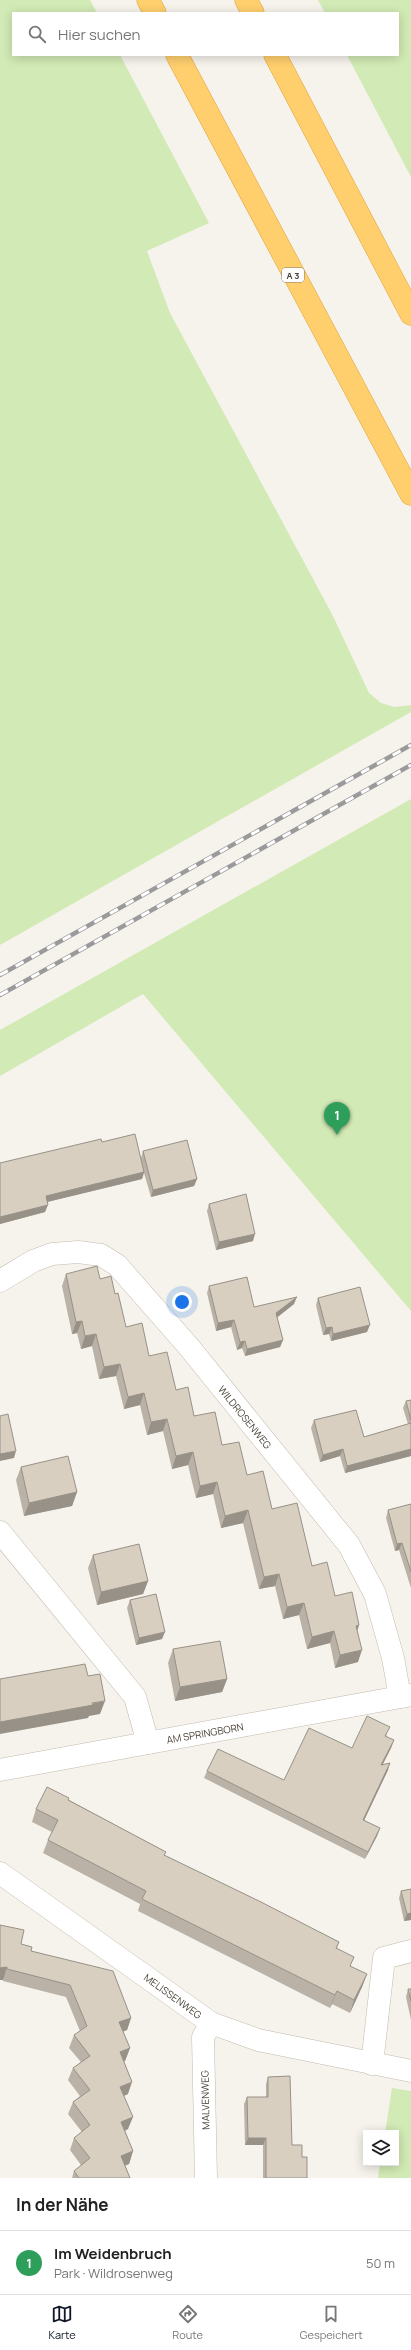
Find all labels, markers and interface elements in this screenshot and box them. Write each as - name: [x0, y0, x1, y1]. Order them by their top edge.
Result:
- search box: [12, 12, 399, 56]
- icon: search: [26, 23, 48, 45]
- text: Hier suchen: [58, 24, 140, 45]
- road number: A 3: [282, 268, 304, 282]
- pin: 1: [324, 1102, 350, 1135]
- your location: [172, 1292, 192, 1312]
- street label: WILDROSENWEG: [215, 1382, 275, 1452]
- street label: AM SPRINGBORN: [165, 1719, 245, 1747]
- street label: MELISSENWEG: [141, 1970, 205, 2022]
- street label: MALVENWEG: [197, 2070, 213, 2130]
- map controls: [363, 2130, 399, 2166]
- button: layers: [363, 2130, 399, 2166]
- text: In der Nähe: [16, 2193, 109, 2216]
- text: Im Weidenbruch: [54, 2243, 172, 2264]
- text: 1: [26, 2254, 32, 2272]
- text: 50 m: [366, 2254, 395, 2272]
- text: Park · Wildrosenweg: [54, 2264, 173, 2282]
- tab: Karte: [48, 2303, 76, 2342]
- tab: Route: [172, 2303, 203, 2342]
- tab: Gespeichert: [300, 2303, 363, 2342]

